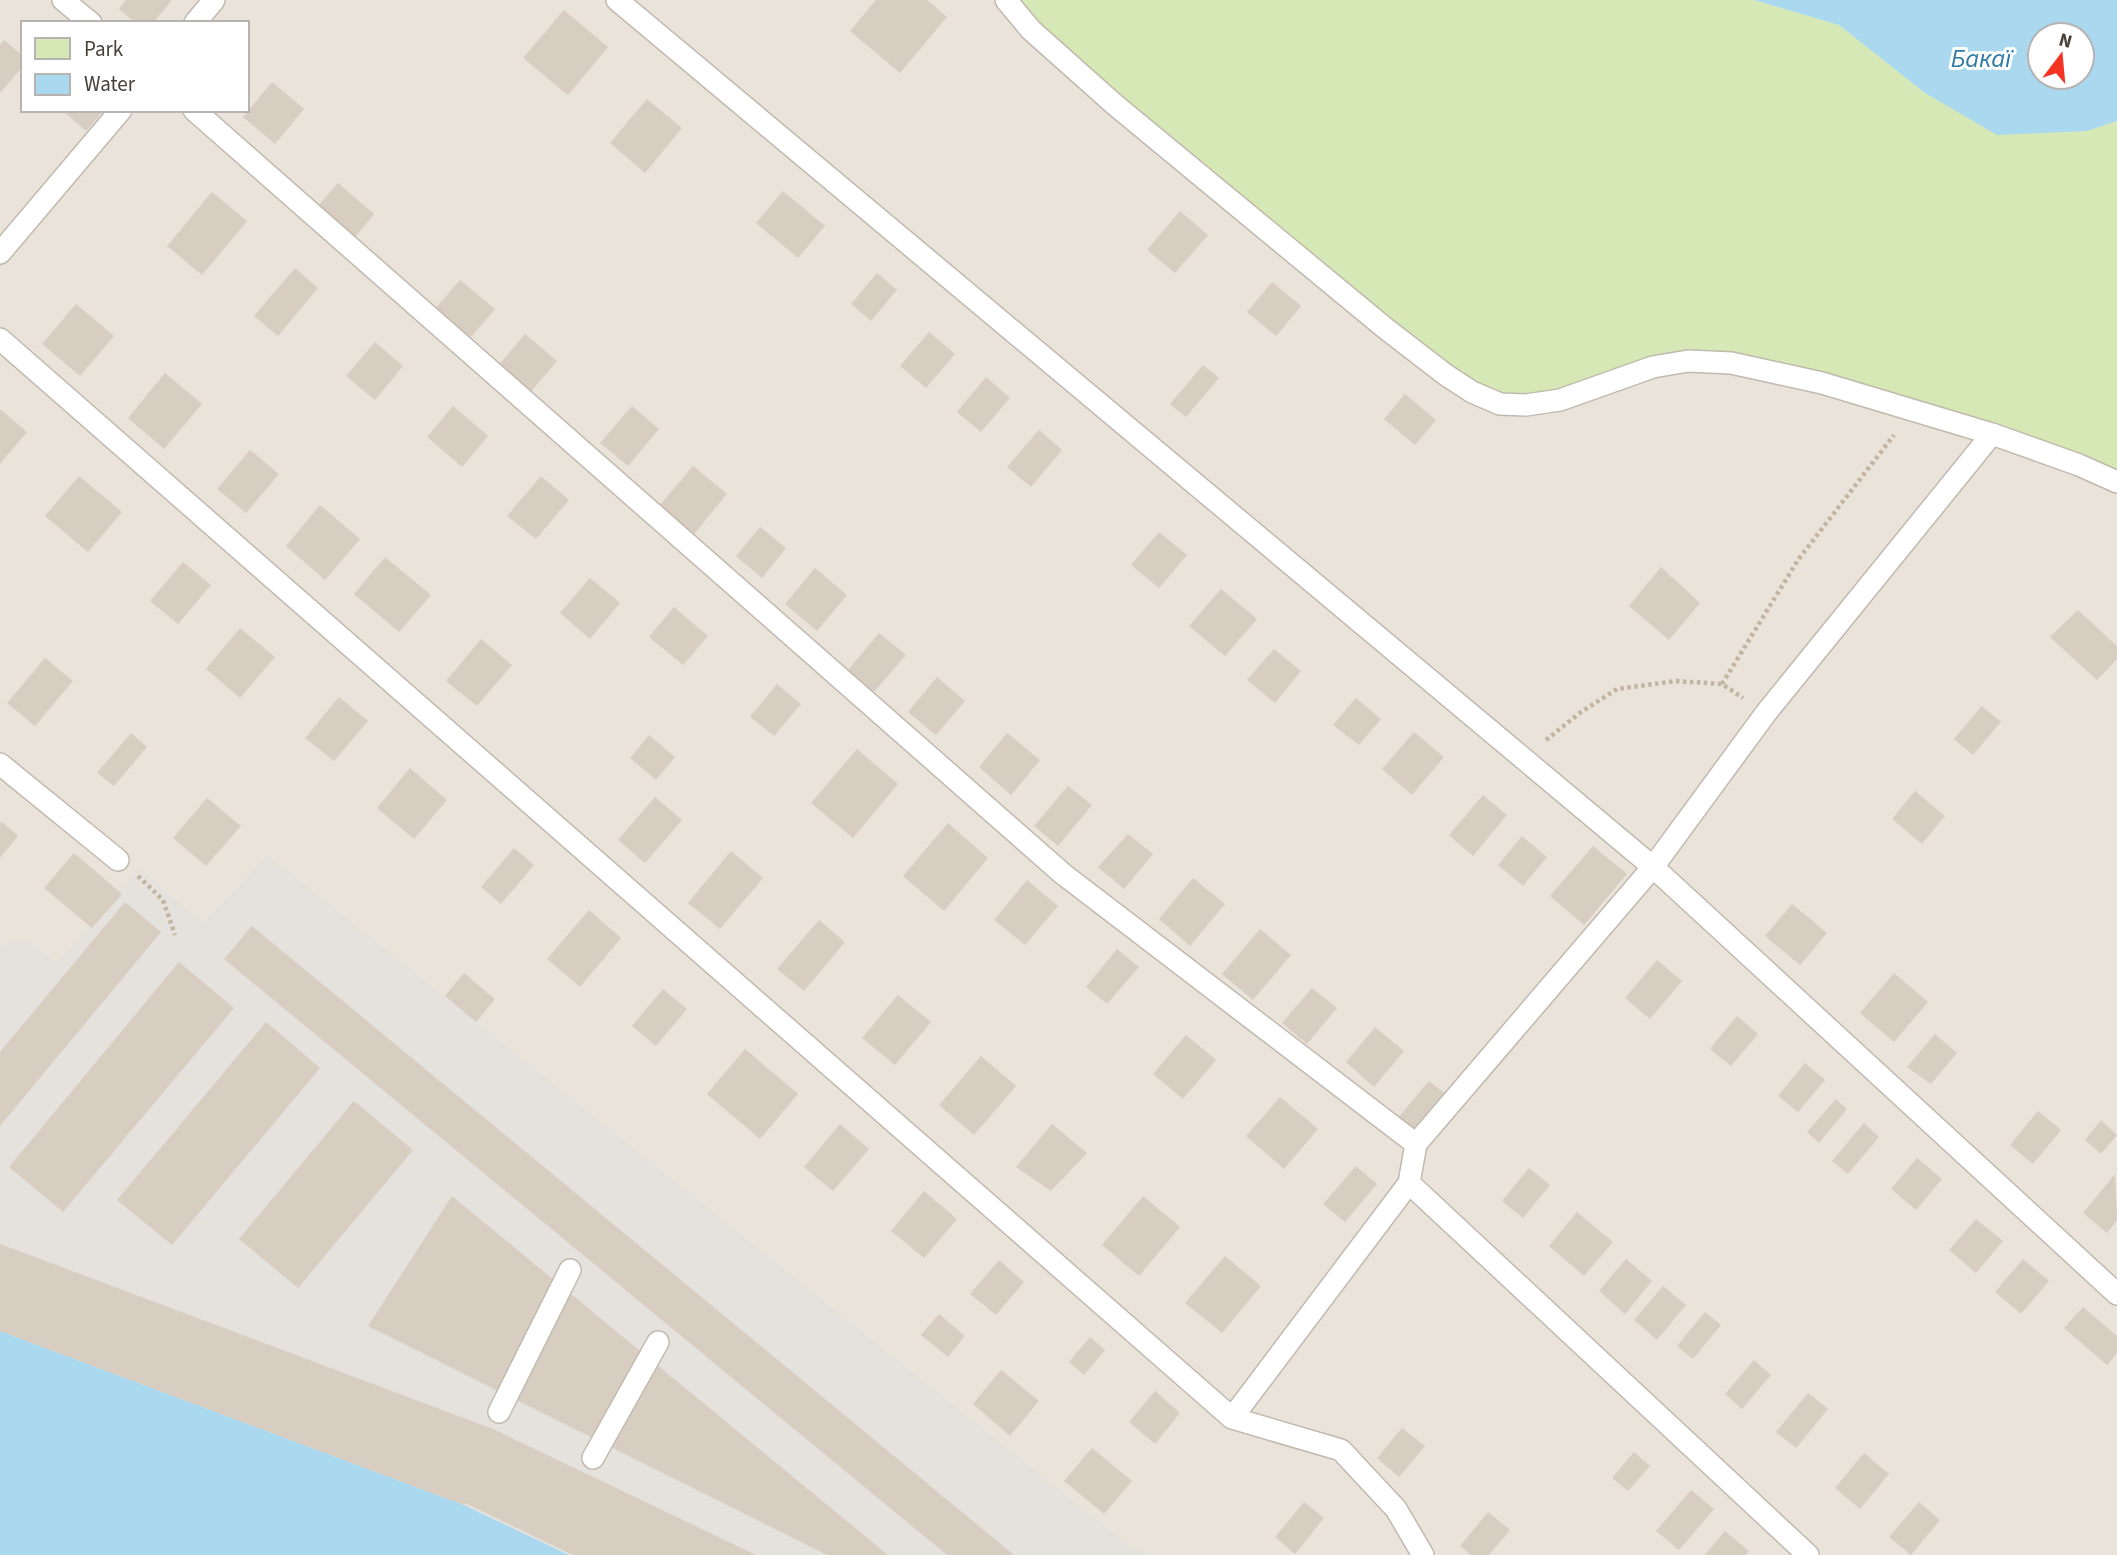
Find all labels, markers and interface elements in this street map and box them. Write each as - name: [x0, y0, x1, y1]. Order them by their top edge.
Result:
- legend: [21, 21, 248, 112]
- north arrow: [2026, 21, 2096, 91]
- text: N: [2055, 26, 2075, 56]
- text: Park: [84, 34, 124, 64]
- water label: Бакаї: [1951, 40, 2014, 77]
- text: Water: [84, 69, 136, 99]

